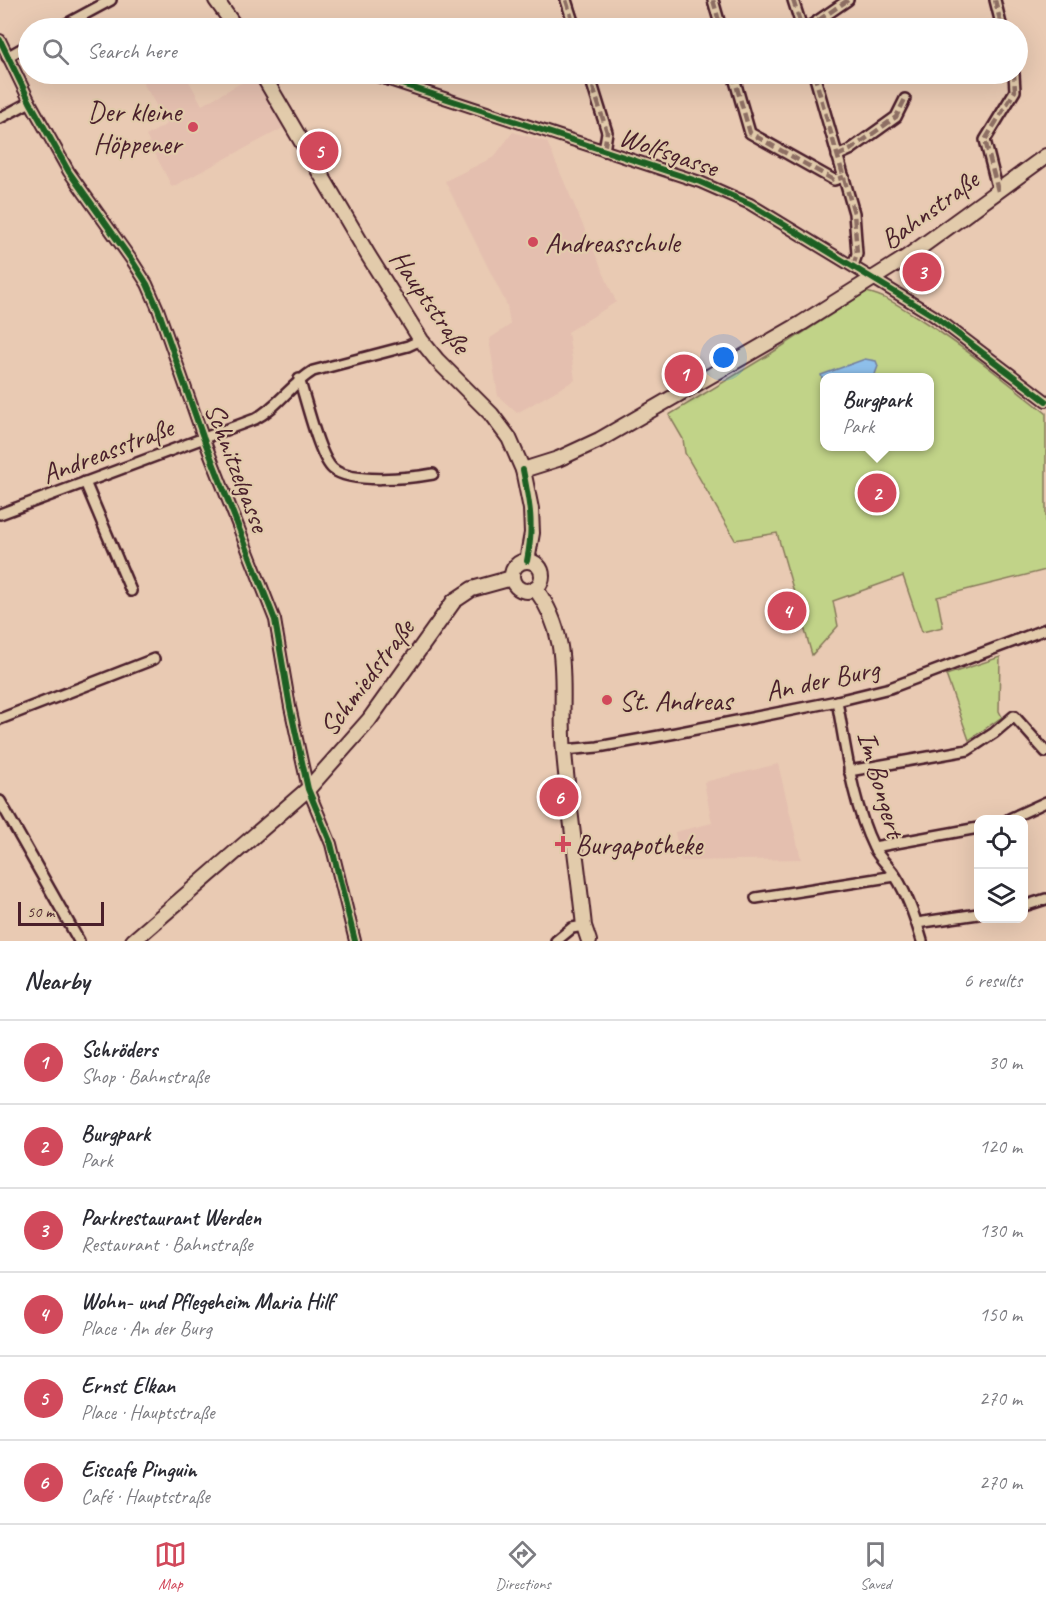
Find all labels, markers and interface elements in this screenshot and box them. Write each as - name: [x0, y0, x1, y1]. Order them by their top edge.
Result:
- search box: [18, 18, 1028, 84]
- icon: search: [39, 35, 72, 68]
- text: Search here: [87, 37, 177, 65]
- place label: Der kleine Höppener: [88, 94, 184, 161]
- street label: Wolfsgasse: [615, 118, 724, 185]
- marker: Der kleine Höppener: [186, 120, 200, 134]
- pin: 5: [300, 128, 338, 174]
- street label: Bahnstraße: [873, 161, 987, 257]
- place label: Andreasschule: [545, 225, 681, 260]
- marker: Andreasschule: [526, 235, 540, 249]
- street label: Hauptstraße: [382, 243, 480, 362]
- pin: 3: [902, 250, 942, 294]
- your location: [709, 343, 738, 372]
- pin: 1: [664, 352, 704, 397]
- popup: [820, 373, 934, 451]
- text: Burgpark: [842, 386, 912, 414]
- street label: Schnitzelgasse: [197, 398, 279, 538]
- street label: Andreasstraße: [37, 409, 180, 492]
- text: Park: [842, 414, 874, 439]
- pin: 2: [858, 470, 896, 516]
- pin: 4: [768, 588, 806, 634]
- street label: Schmiedstraße: [311, 610, 423, 743]
- street label: An der Burg: [762, 650, 884, 709]
- place label: St. Andreas: [619, 683, 735, 718]
- marker: St. Andreas: [600, 693, 614, 707]
- street label: Im Bongert: [850, 727, 914, 844]
- pin: 6: [540, 774, 578, 820]
- map controls: [974, 815, 1028, 923]
- button: locate: [974, 815, 1028, 869]
- place label: Burgapotheke: [575, 827, 704, 862]
- marker: Burgapotheke: [556, 837, 570, 851]
- button: layers: [974, 869, 1028, 923]
- scale bar: [18, 899, 104, 926]
- text: 50 m: [27, 902, 54, 922]
- text: Nearby: [24, 964, 89, 997]
- text: 6 results: [963, 968, 1022, 993]
- text: Schröders: [81, 1036, 157, 1064]
- text: 1: [39, 1050, 48, 1075]
- text: 30 m: [988, 1050, 1022, 1075]
- text: Shop · Bahnstraße: [81, 1064, 209, 1089]
- text: Burgpark: [81, 1120, 150, 1148]
- text: 2: [39, 1134, 48, 1159]
- text: 120 m: [979, 1134, 1022, 1159]
- text: Park: [81, 1148, 113, 1173]
- text: Parkrestaurant Werden: [81, 1204, 261, 1232]
- text: 3: [39, 1218, 48, 1243]
- text: 130 m: [979, 1218, 1022, 1243]
- text: Restaurant · Bahnstraße: [81, 1232, 252, 1257]
- text: Wohn- und Pflegeheim Maria Hilf: [81, 1288, 333, 1316]
- text: 4: [39, 1302, 48, 1327]
- text: 150 m: [979, 1302, 1022, 1327]
- text: Place · An der Burg: [81, 1316, 212, 1341]
- text: Ernst Elkan: [81, 1372, 175, 1400]
- text: 5: [39, 1386, 48, 1411]
- text: 270 m: [979, 1386, 1022, 1411]
- text: Place · Hauptstraße: [81, 1400, 214, 1425]
- text: Eiscafe Pinguin: [81, 1456, 196, 1484]
- text: 6: [39, 1470, 48, 1495]
- text: 270 m: [979, 1470, 1022, 1495]
- text: Café · Hauptstraße: [81, 1484, 210, 1509]
- tab: Map: [154, 1538, 187, 1594]
- tab: Directions: [495, 1538, 551, 1594]
- tab: Saved: [859, 1538, 892, 1594]

